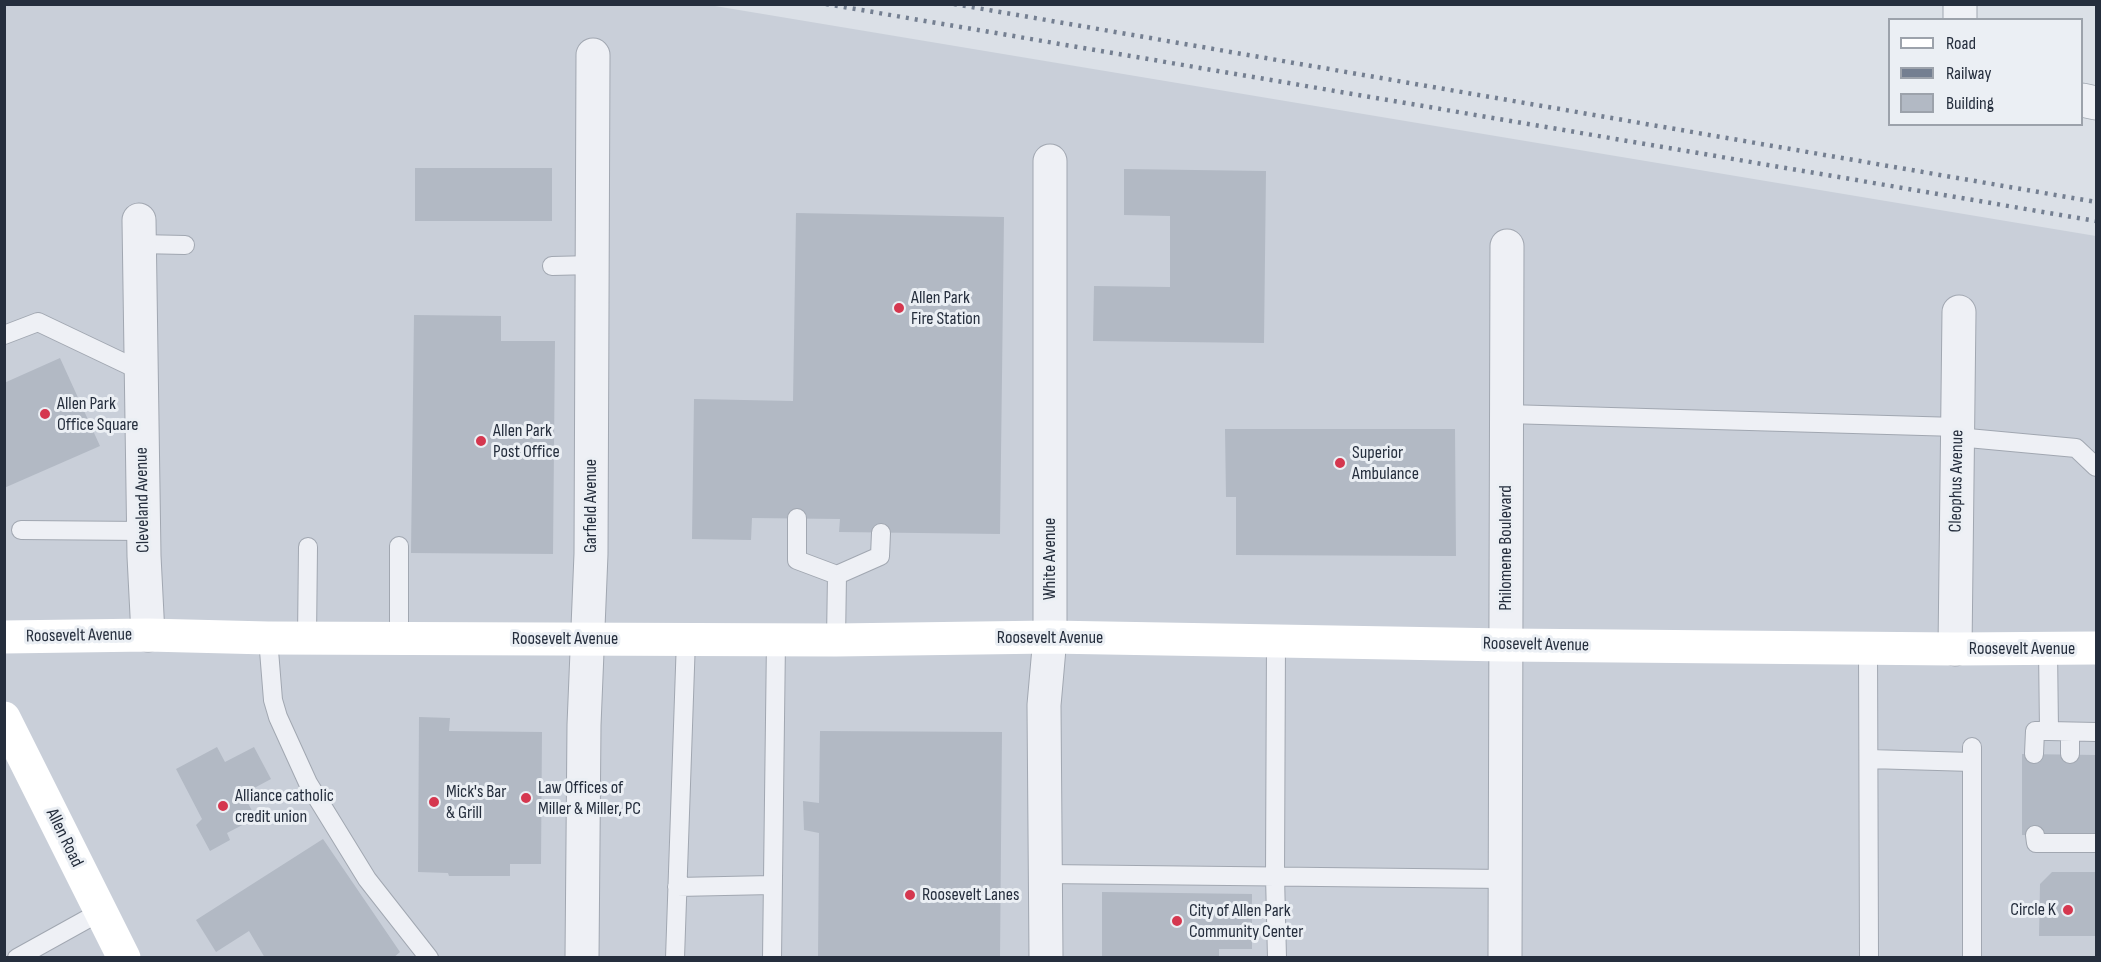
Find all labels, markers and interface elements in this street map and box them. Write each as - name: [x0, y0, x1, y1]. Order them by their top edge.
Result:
- legend: [1888, 18, 2083, 126]
- text: Road: [1946, 33, 1976, 54]
- text: Railway: [1946, 63, 1991, 84]
- text: Building: [1946, 93, 1994, 114]
- place label: Allen Park Fire Station: [911, 287, 980, 330]
- marker: Allen Park Fire Station: [892, 301, 906, 315]
- place label: Allen Park Office Square: [57, 393, 139, 436]
- marker: Allen Park Office Square: [38, 407, 52, 421]
- place label: Allen Park Post Office: [493, 420, 560, 462]
- street label: Cleophus Avenue: [1945, 429, 1969, 533]
- marker: Allen Park Post Office: [474, 434, 488, 448]
- place label: Superior Ambulance: [1352, 442, 1419, 484]
- street label: Cleveland Avenue: [131, 447, 155, 553]
- marker: Superior Ambulance: [1333, 456, 1347, 470]
- street label: Garfield Avenue: [580, 459, 602, 553]
- street label: Philomene Boulevard: [1495, 485, 1517, 611]
- street label: White Avenue: [1039, 518, 1061, 600]
- street label: Roosevelt Avenue: [26, 624, 132, 648]
- street label: Roosevelt Avenue: [997, 627, 1103, 649]
- street label: Roosevelt Avenue: [512, 628, 618, 650]
- street label: Roosevelt Avenue: [1483, 633, 1589, 657]
- street label: Roosevelt Avenue: [1969, 638, 2075, 660]
- place label: Law Offices of Miller & Miller, PC: [538, 777, 641, 820]
- place label: Mick's Bar & Grill: [446, 781, 506, 824]
- place label: Alliance catholic credit union: [235, 785, 334, 828]
- marker: Law Offices of Miller & Miller, PC: [519, 791, 533, 805]
- marker: Mick's Bar & Grill: [427, 795, 441, 809]
- marker: Alliance catholic credit union: [216, 799, 230, 813]
- street label: Allen Road: [41, 805, 87, 871]
- place label: Roosevelt Lanes: [922, 884, 1019, 906]
- marker: Roosevelt Lanes: [903, 888, 917, 902]
- place label: Circle K: [2010, 899, 2056, 921]
- place label: City of Allen Park Community Center: [1189, 900, 1303, 942]
- marker: Circle K: [2061, 903, 2075, 917]
- marker: City of Allen Park Community Center: [1170, 914, 1184, 928]

